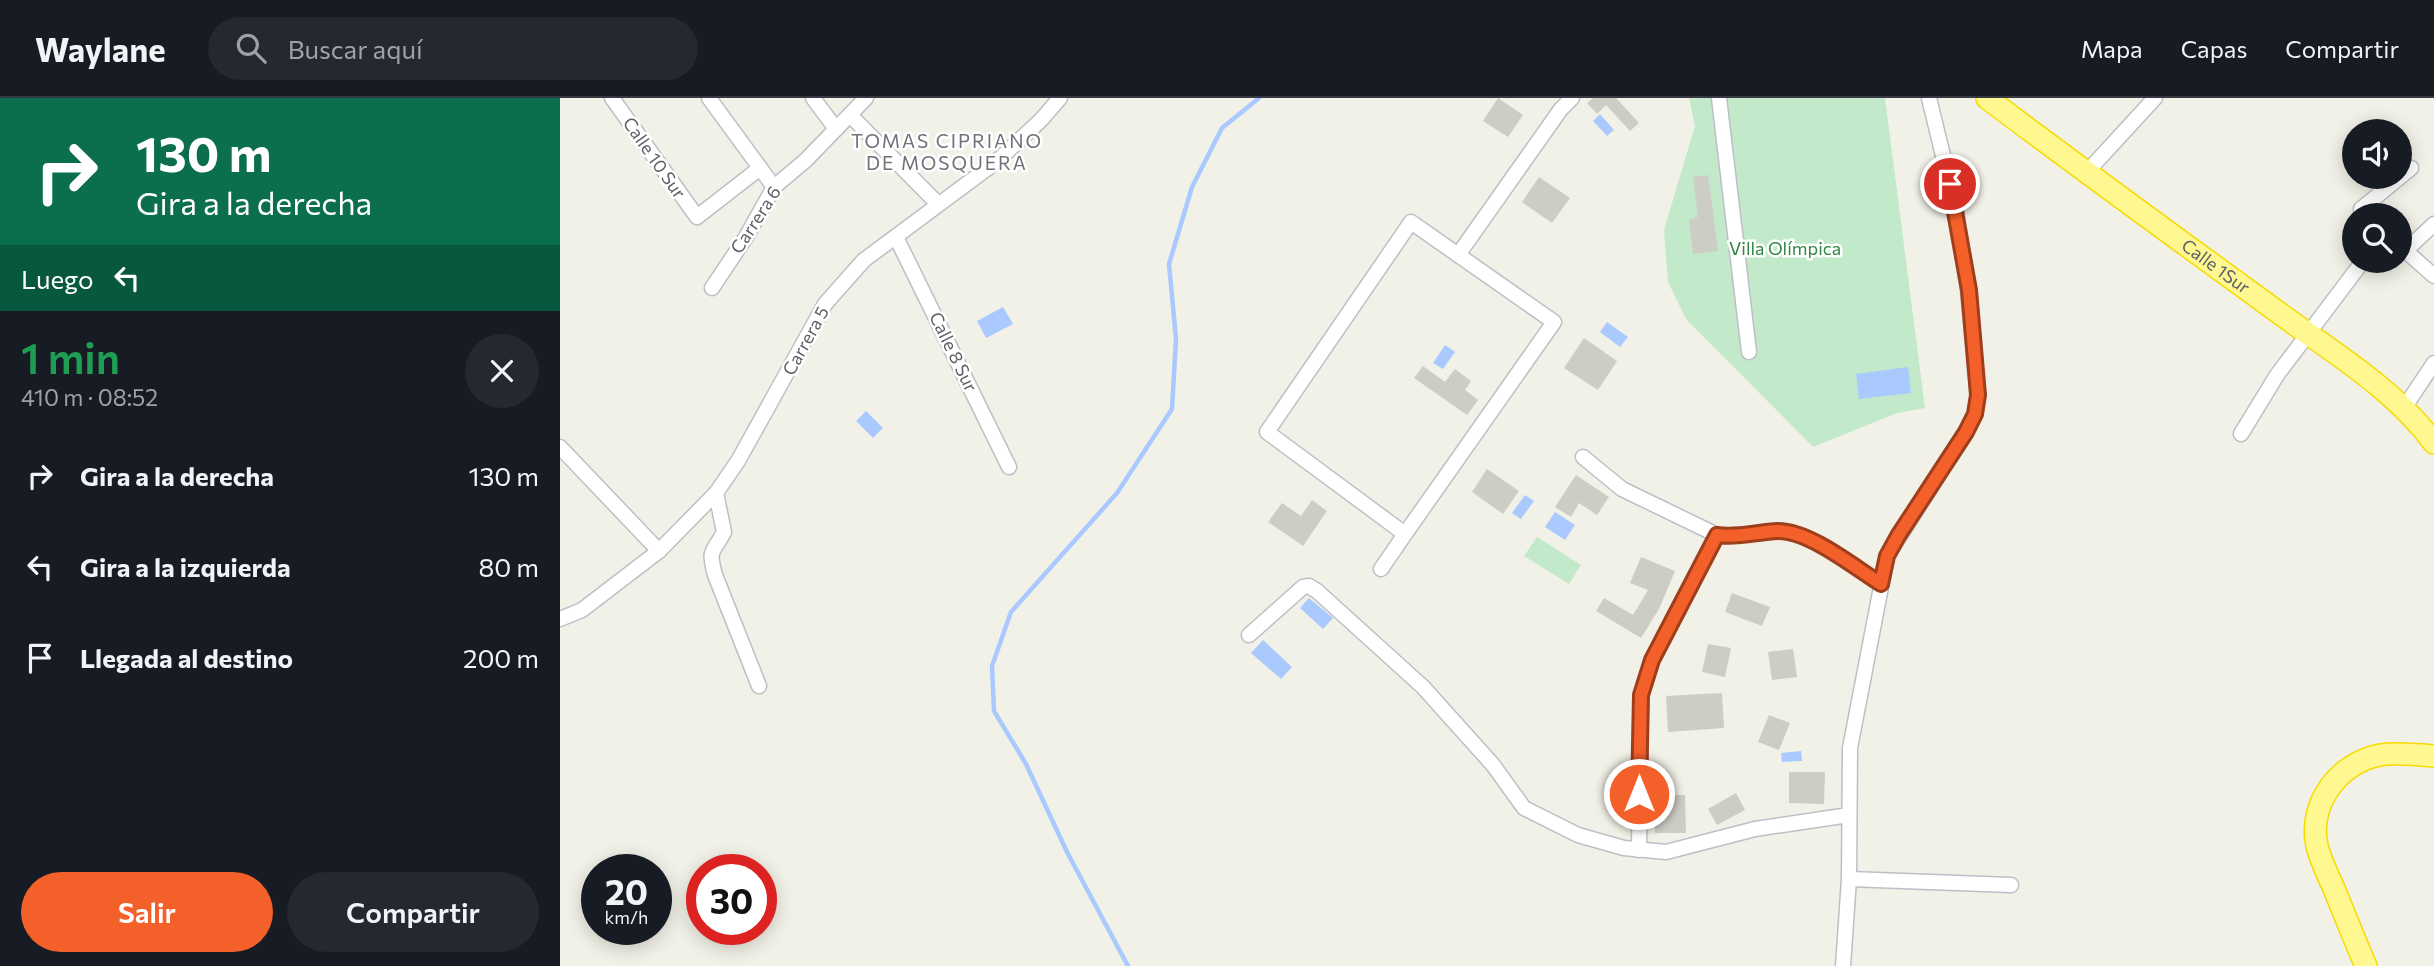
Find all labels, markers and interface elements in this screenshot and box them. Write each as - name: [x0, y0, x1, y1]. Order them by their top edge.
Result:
- search box: [208, 17, 698, 80]
- text: Waylane: [35, 28, 166, 69]
- icon: search: [232, 29, 270, 67]
- text: Buscar aquí: [288, 33, 423, 64]
- text: Mapa: [2081, 34, 2143, 63]
- text: Capas: [2181, 34, 2247, 63]
- text: Compartir: [2285, 34, 2399, 63]
- street label: Calle 10 Sur: [619, 112, 691, 202]
- map controls: [2342, 119, 2412, 273]
- button: sound: [2342, 119, 2412, 189]
- text: 130 m: [136, 122, 271, 182]
- icon: right: [21, 126, 112, 217]
- district label: TOMAS CIPRIANO DE MOSQUERA: [851, 129, 1043, 174]
- pin: [1920, 154, 1980, 214]
- icon: arrive: [1931, 165, 1969, 203]
- text: Gira a la derecha: [136, 182, 372, 222]
- street label: Carrera 6: [725, 182, 785, 257]
- button: search: [2342, 203, 2412, 273]
- street label: Calle 1Sur: [2178, 234, 2255, 298]
- park label: Villa Olímpica: [1729, 237, 1841, 259]
- icon: left: [108, 259, 146, 297]
- text: Luego: [21, 263, 94, 294]
- street label: Carrera 5: [777, 302, 833, 379]
- street label: Calle 8 Sur: [925, 308, 983, 395]
- text: 1 min: [21, 331, 120, 383]
- button: close: [465, 334, 539, 408]
- text: 410 m · 08:52: [21, 383, 158, 411]
- icon: right: [21, 457, 59, 495]
- text: Gira a la derecha: [80, 460, 274, 491]
- text: 130 m: [468, 460, 539, 491]
- icon: left: [21, 548, 59, 586]
- text: Gira a la izquierda: [80, 551, 291, 582]
- text: 80 m: [479, 551, 539, 582]
- icon: arrive: [21, 639, 59, 677]
- text: Llegada al destino: [80, 642, 293, 673]
- text: 200 m: [463, 642, 539, 673]
- position arrow: [1602, 757, 1676, 831]
- speed limit sign: 30: [686, 854, 777, 945]
- text: 20: [605, 869, 648, 912]
- button: Salir: [21, 872, 273, 952]
- button: Compartir: [287, 872, 539, 952]
- text: km/h: [605, 906, 648, 928]

